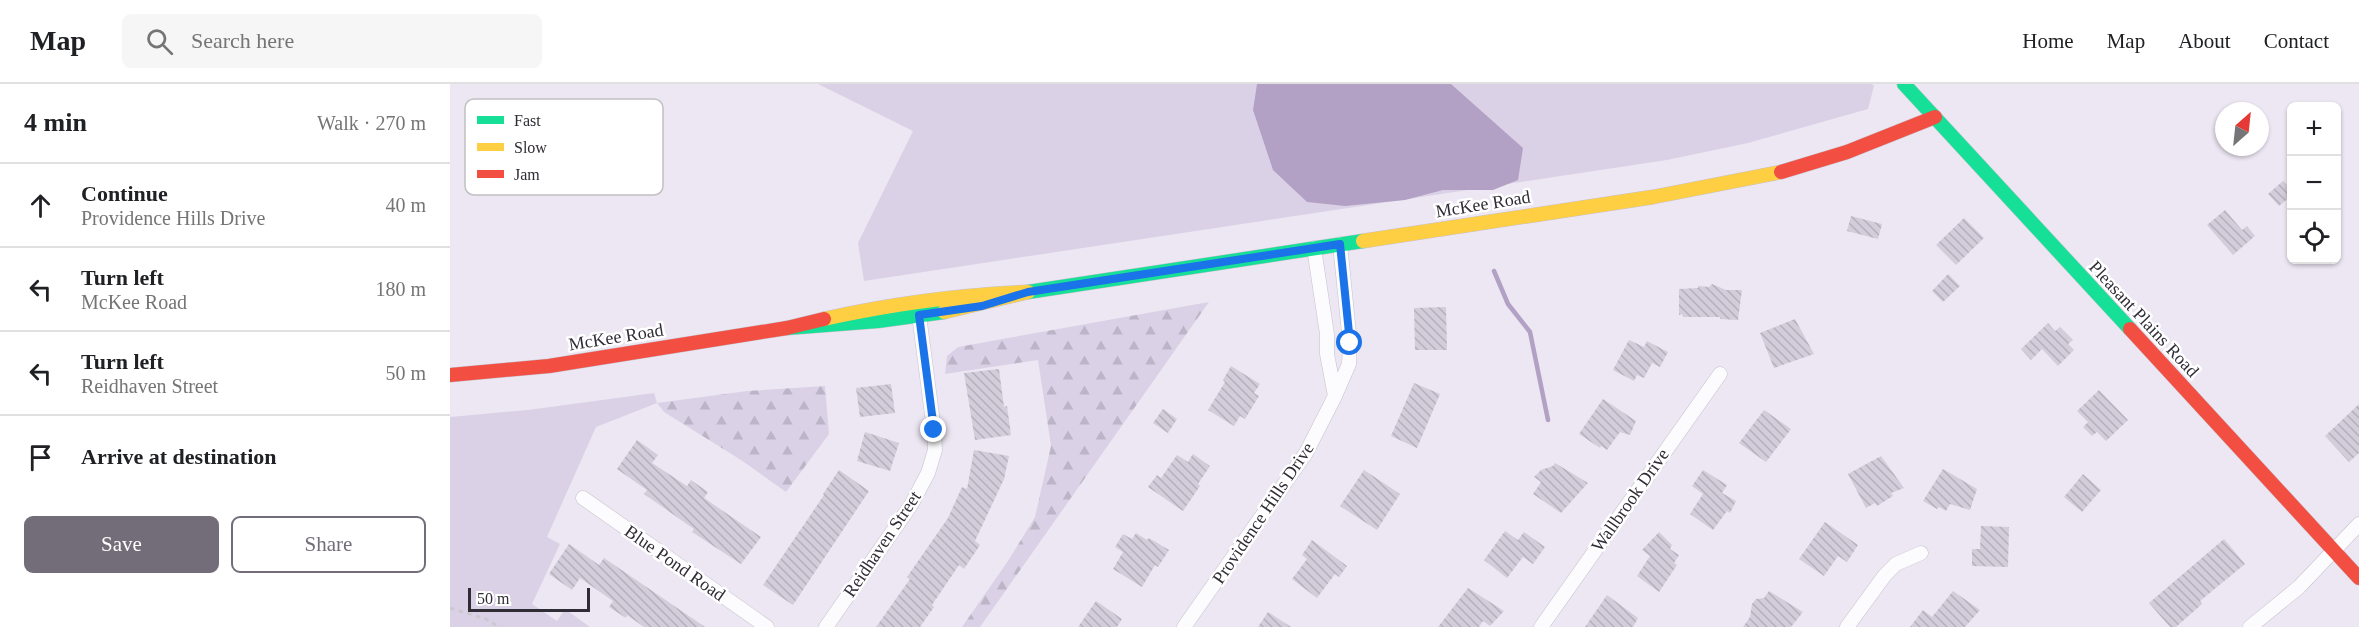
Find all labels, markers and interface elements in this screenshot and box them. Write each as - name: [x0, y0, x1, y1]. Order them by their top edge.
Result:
- search box: [122, 14, 542, 68]
- text: Map: [30, 25, 86, 56]
- icon: search: [143, 25, 176, 58]
- text: Search here: [191, 28, 294, 53]
- text: Home: [2022, 29, 2074, 53]
- text: Map: [2107, 29, 2145, 53]
- text: About: [2178, 29, 2231, 53]
- text: Contact: [2264, 29, 2329, 53]
- legend: [465, 99, 663, 195]
- north arrow: [2215, 102, 2269, 156]
- map controls: [2287, 102, 2341, 264]
- button: +: [2287, 102, 2341, 156]
- text: 4 min: [24, 108, 87, 137]
- text: Walk · 270 m: [317, 112, 426, 134]
- text: Fast: [514, 112, 541, 129]
- text: Slow: [514, 139, 547, 156]
- button: −: [2287, 156, 2341, 210]
- text: Jam: [514, 166, 540, 183]
- text: Continue: [81, 181, 168, 206]
- street label: McKee Road: [1434, 187, 1532, 221]
- icon: ahead: [24, 189, 57, 222]
- text: 40 m: [385, 194, 426, 216]
- text: Providence Hills Drive: [81, 207, 265, 229]
- button: locate: [2287, 210, 2341, 264]
- street label: Pleasant Plains Road: [2085, 257, 2203, 381]
- text: Turn left: [81, 265, 164, 290]
- icon: left: [24, 273, 57, 306]
- text: 180 m: [375, 278, 426, 300]
- text: McKee Road: [81, 291, 187, 313]
- street label: McKee Road: [567, 320, 665, 354]
- route start: [1336, 329, 1362, 355]
- text: Turn left: [81, 349, 164, 374]
- icon: left: [24, 357, 57, 390]
- text: 50 m: [385, 362, 426, 384]
- text: Reidhaven Street: [81, 375, 218, 397]
- route end: [920, 416, 946, 442]
- street label: Providence Hills Drive: [1208, 439, 1318, 587]
- icon: arrive: [24, 441, 57, 474]
- text: Arrive at destination: [81, 444, 277, 469]
- street label: Wallbrook Drive: [1587, 445, 1673, 555]
- street label: Reidhaven Street: [839, 487, 925, 601]
- button: Save: [24, 516, 219, 573]
- button: Share: [231, 516, 426, 573]
- street label: Blue Pond Road: [621, 521, 729, 605]
- scale bar: [468, 585, 590, 612]
- text: 50 m: [477, 590, 509, 607]

